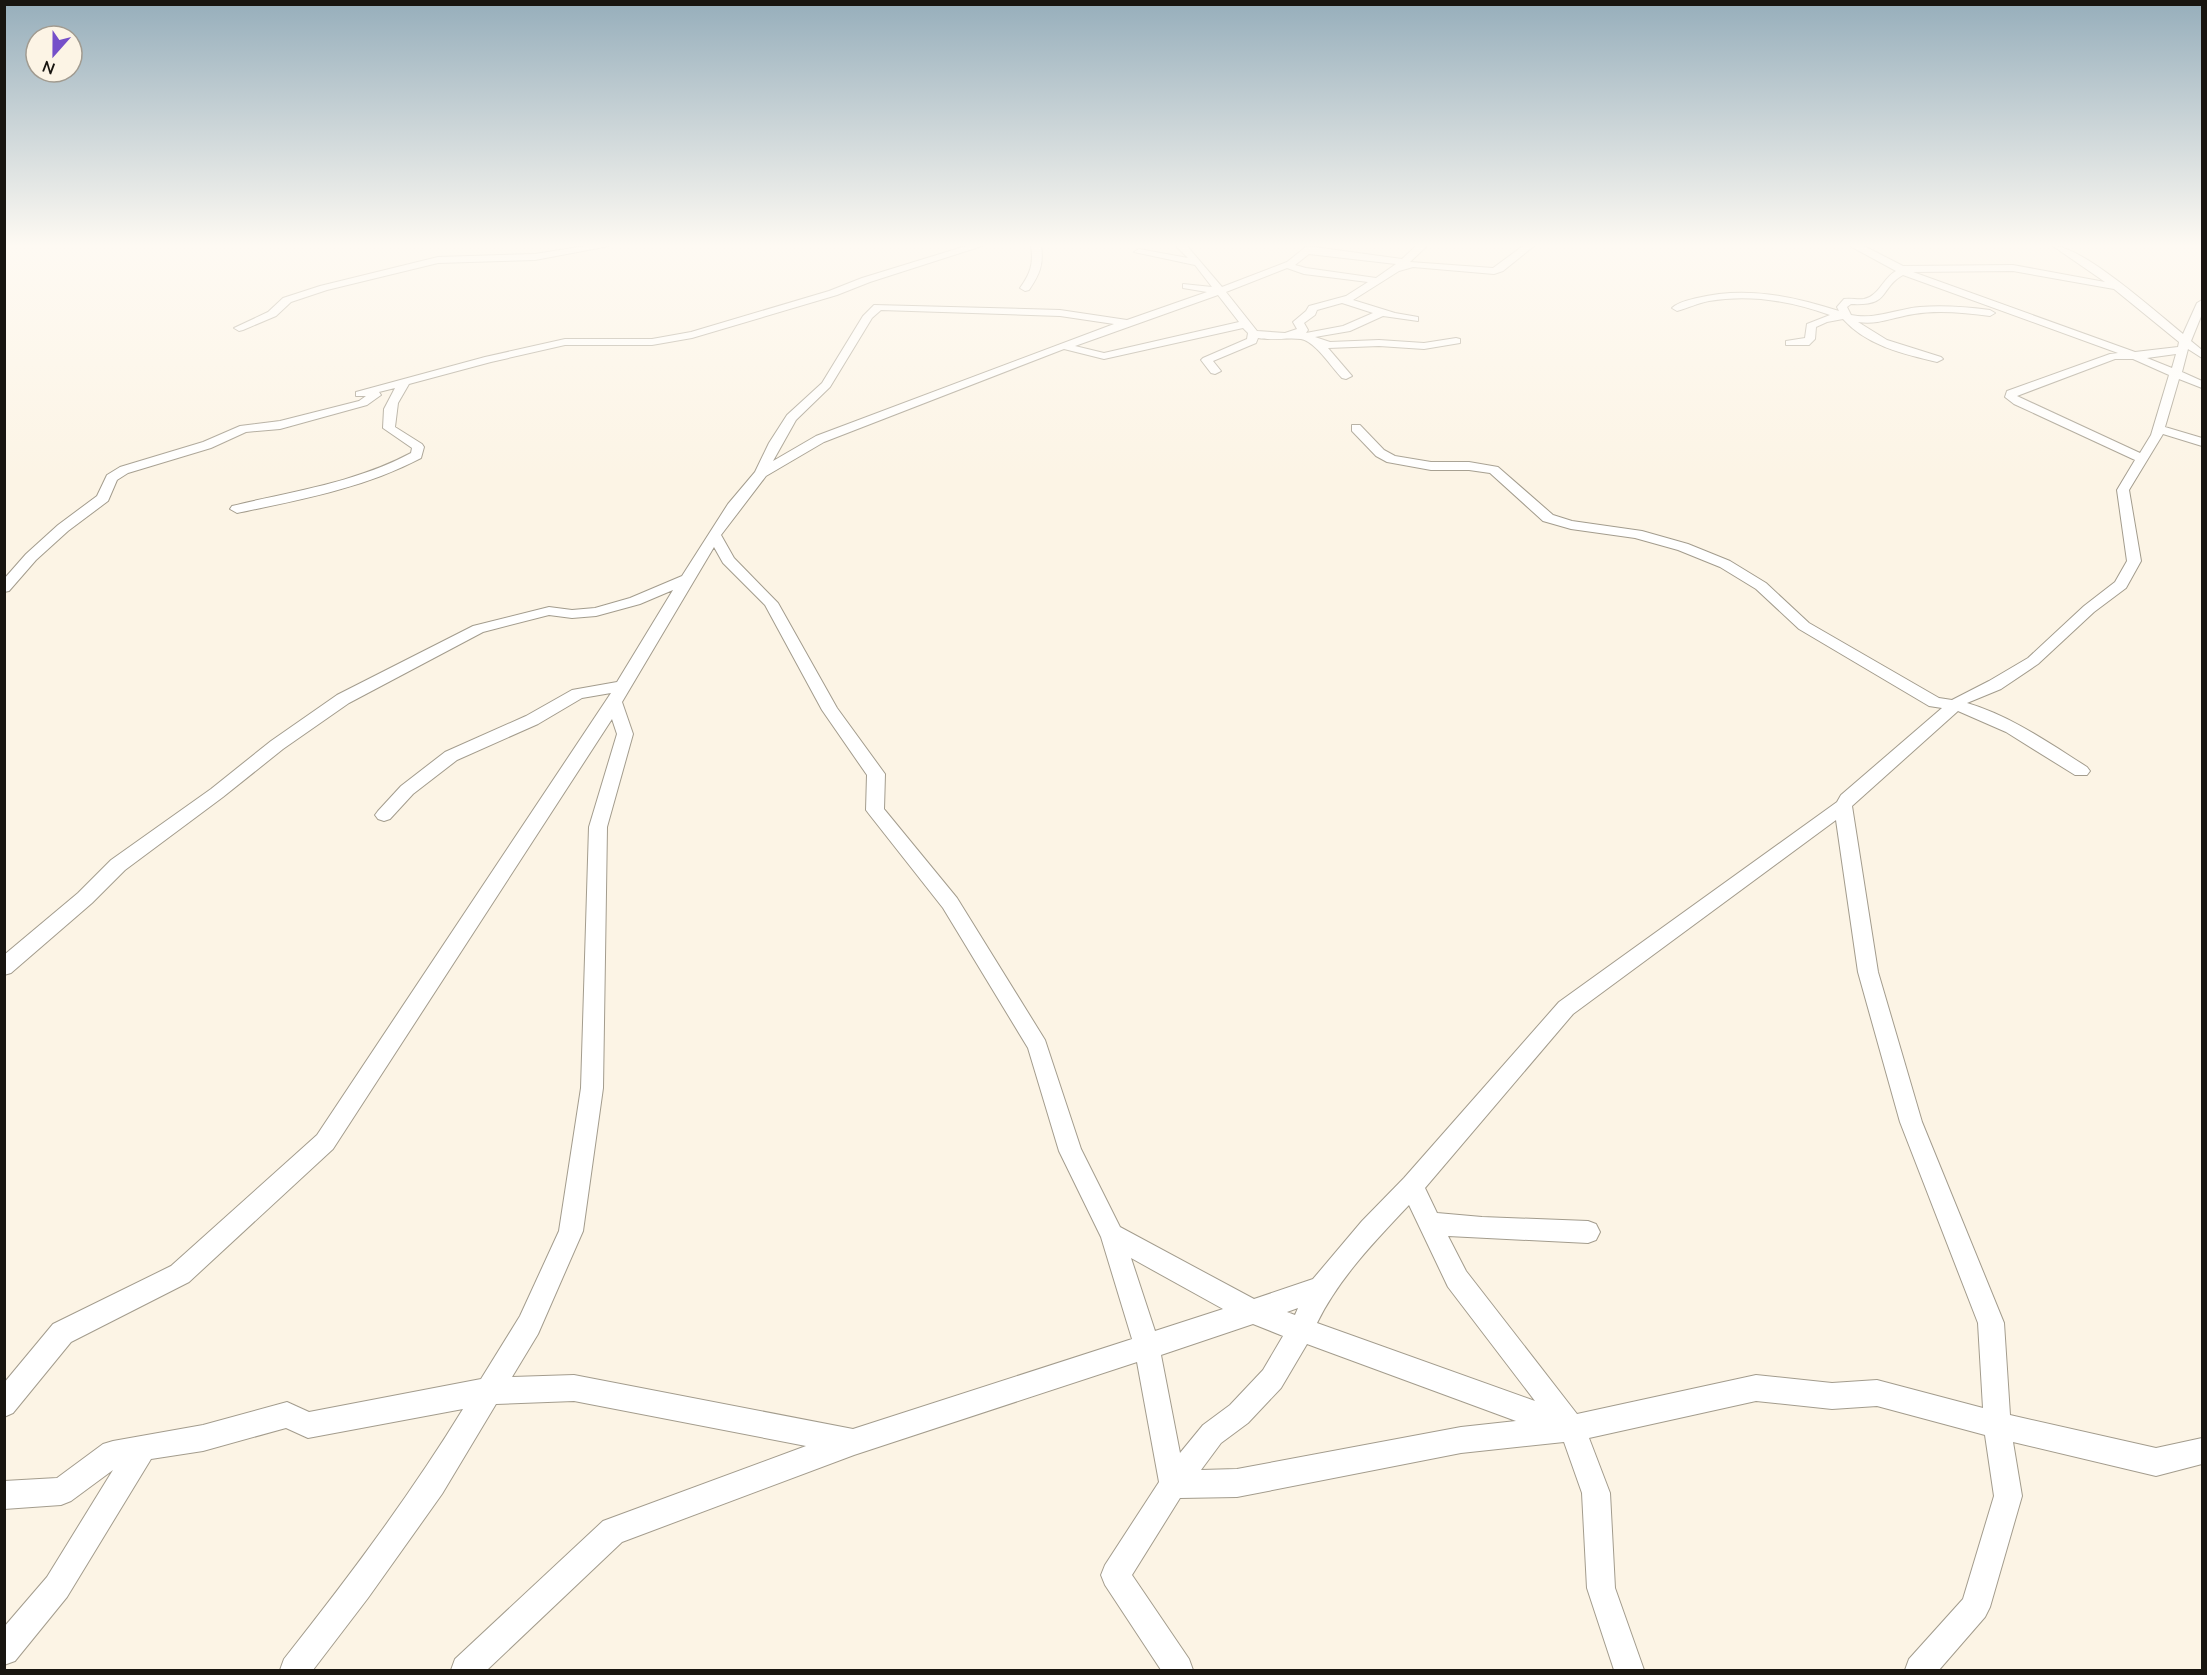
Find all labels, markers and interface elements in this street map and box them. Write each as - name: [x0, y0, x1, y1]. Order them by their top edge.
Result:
- north arrow: [24, 24, 84, 84]
- text: N: [39, 55, 59, 79]

